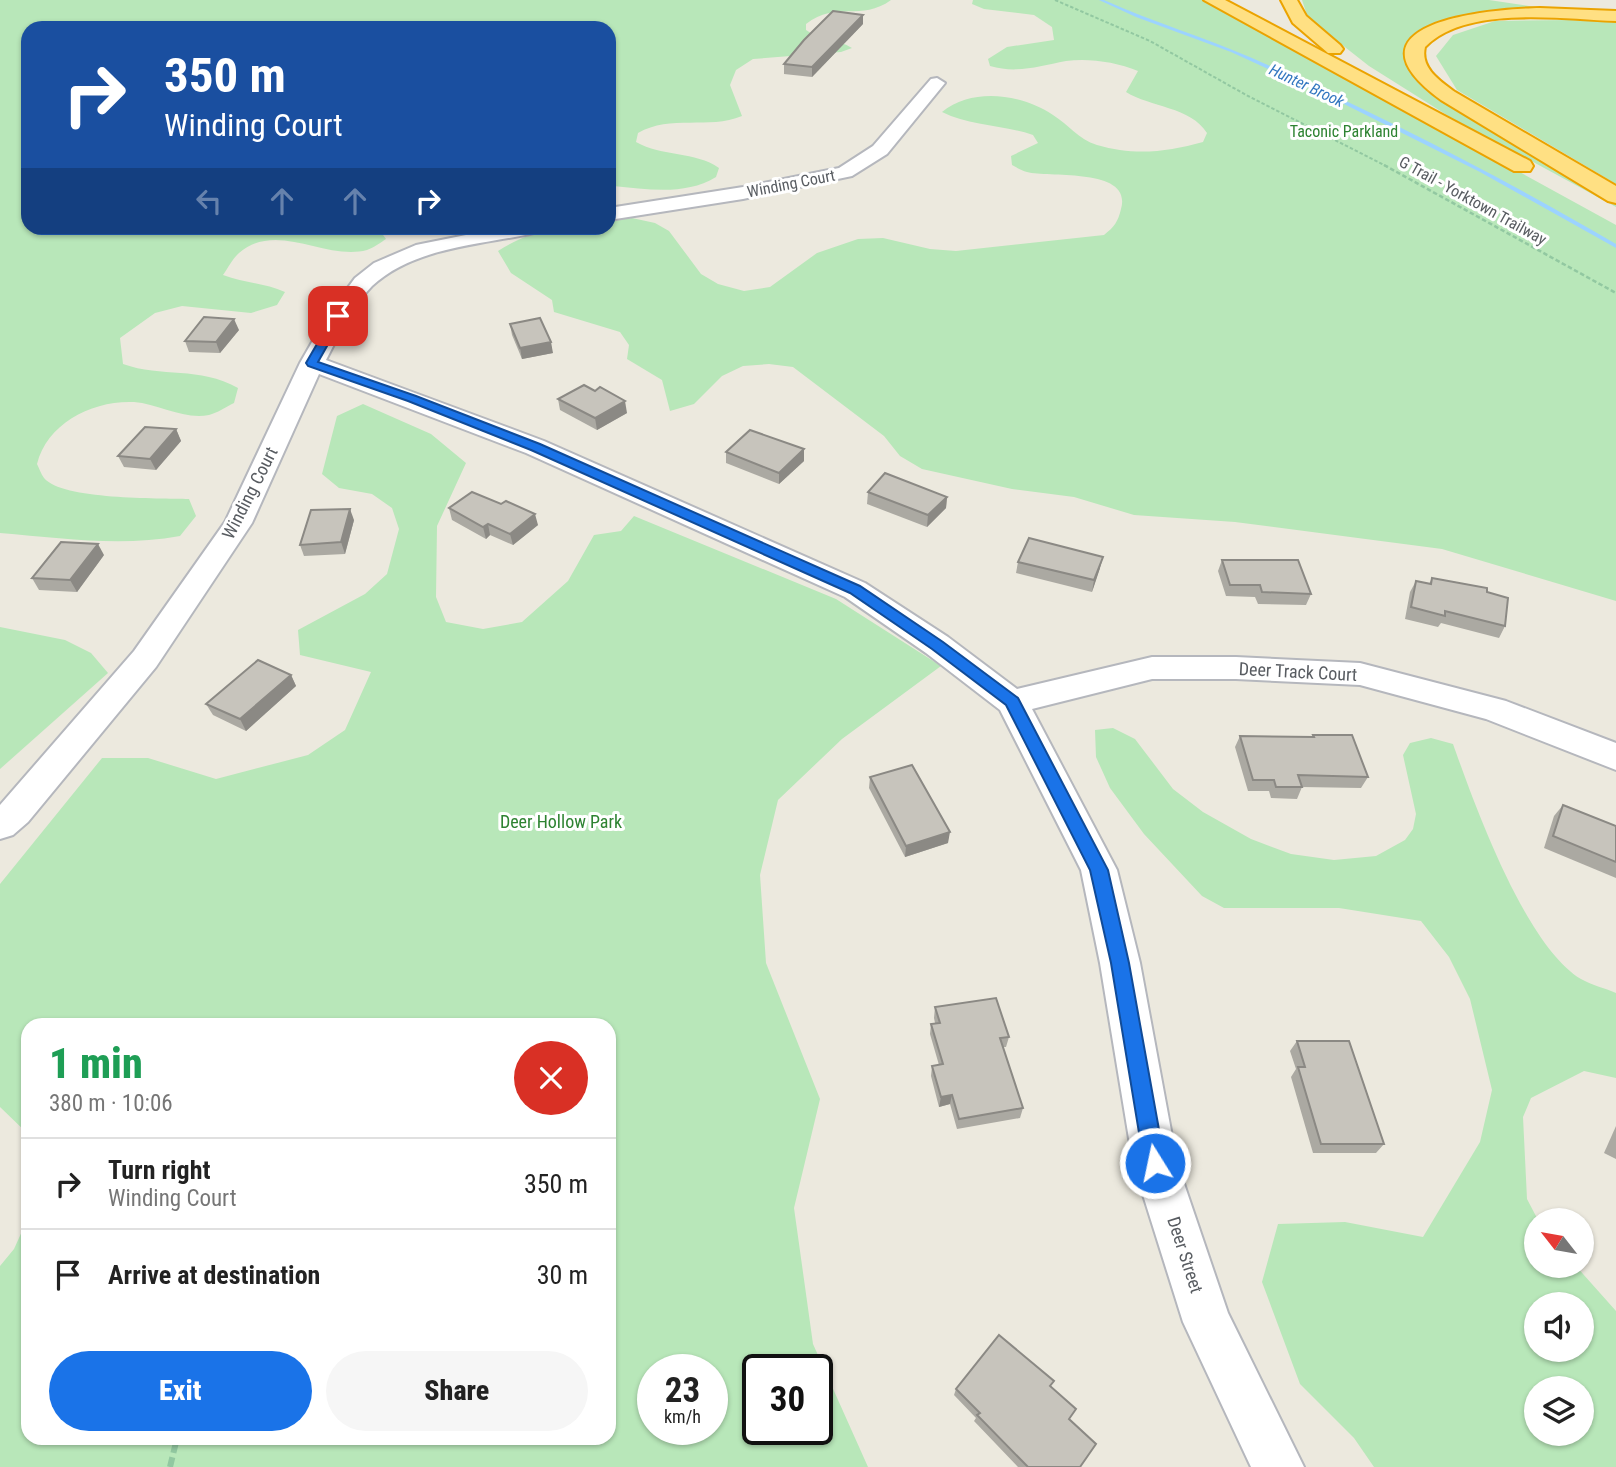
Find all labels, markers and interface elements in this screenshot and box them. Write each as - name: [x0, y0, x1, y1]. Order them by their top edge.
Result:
- text: 350 m: [164, 47, 286, 104]
- icon: right: [49, 49, 140, 140]
- water label: Hunter Brook: [1266, 60, 1348, 111]
- text: Winding Court: [164, 106, 343, 144]
- park label: Taconic Parkland: [1290, 122, 1398, 141]
- street label: G Trail - Yorktown Trailway: [1396, 152, 1550, 249]
- street label: Winding Court: [745, 166, 837, 201]
- icon: left: [190, 182, 228, 220]
- icon: ahead: [263, 182, 301, 220]
- icon: ahead: [336, 182, 374, 220]
- icon: right: [409, 182, 447, 220]
- pin: [308, 286, 368, 346]
- icon: arrive: [319, 297, 357, 335]
- street label: Winding Court: [217, 443, 282, 542]
- street label: Deer Track Court: [1238, 658, 1358, 685]
- park label: Deer Hollow Park: [500, 811, 622, 832]
- text: 1 min: [49, 1039, 143, 1088]
- button: close: [514, 1041, 588, 1115]
- text: 380 m · 10:06: [49, 1090, 173, 1117]
- position arrow: [1118, 1126, 1192, 1200]
- text: Turn right: [108, 1155, 210, 1185]
- icon: right: [49, 1165, 87, 1203]
- text: 350 m: [524, 1169, 588, 1199]
- text: Winding Court: [108, 1185, 236, 1212]
- north arrow: [1524, 1208, 1594, 1278]
- map controls: [1524, 1208, 1594, 1446]
- street label: Deer Street: [1163, 1214, 1208, 1296]
- icon: arrive: [49, 1256, 87, 1294]
- text: Arrive at destination: [108, 1260, 320, 1290]
- text: 30 m: [537, 1260, 588, 1290]
- button: sound: [1524, 1292, 1594, 1362]
- button: Exit: [49, 1351, 312, 1431]
- button: Share: [326, 1351, 588, 1431]
- speed limit sign: 30: [742, 1354, 833, 1445]
- text: 23: [665, 1370, 700, 1411]
- button: layers: [1524, 1376, 1594, 1446]
- text: km/h: [664, 1406, 701, 1427]

